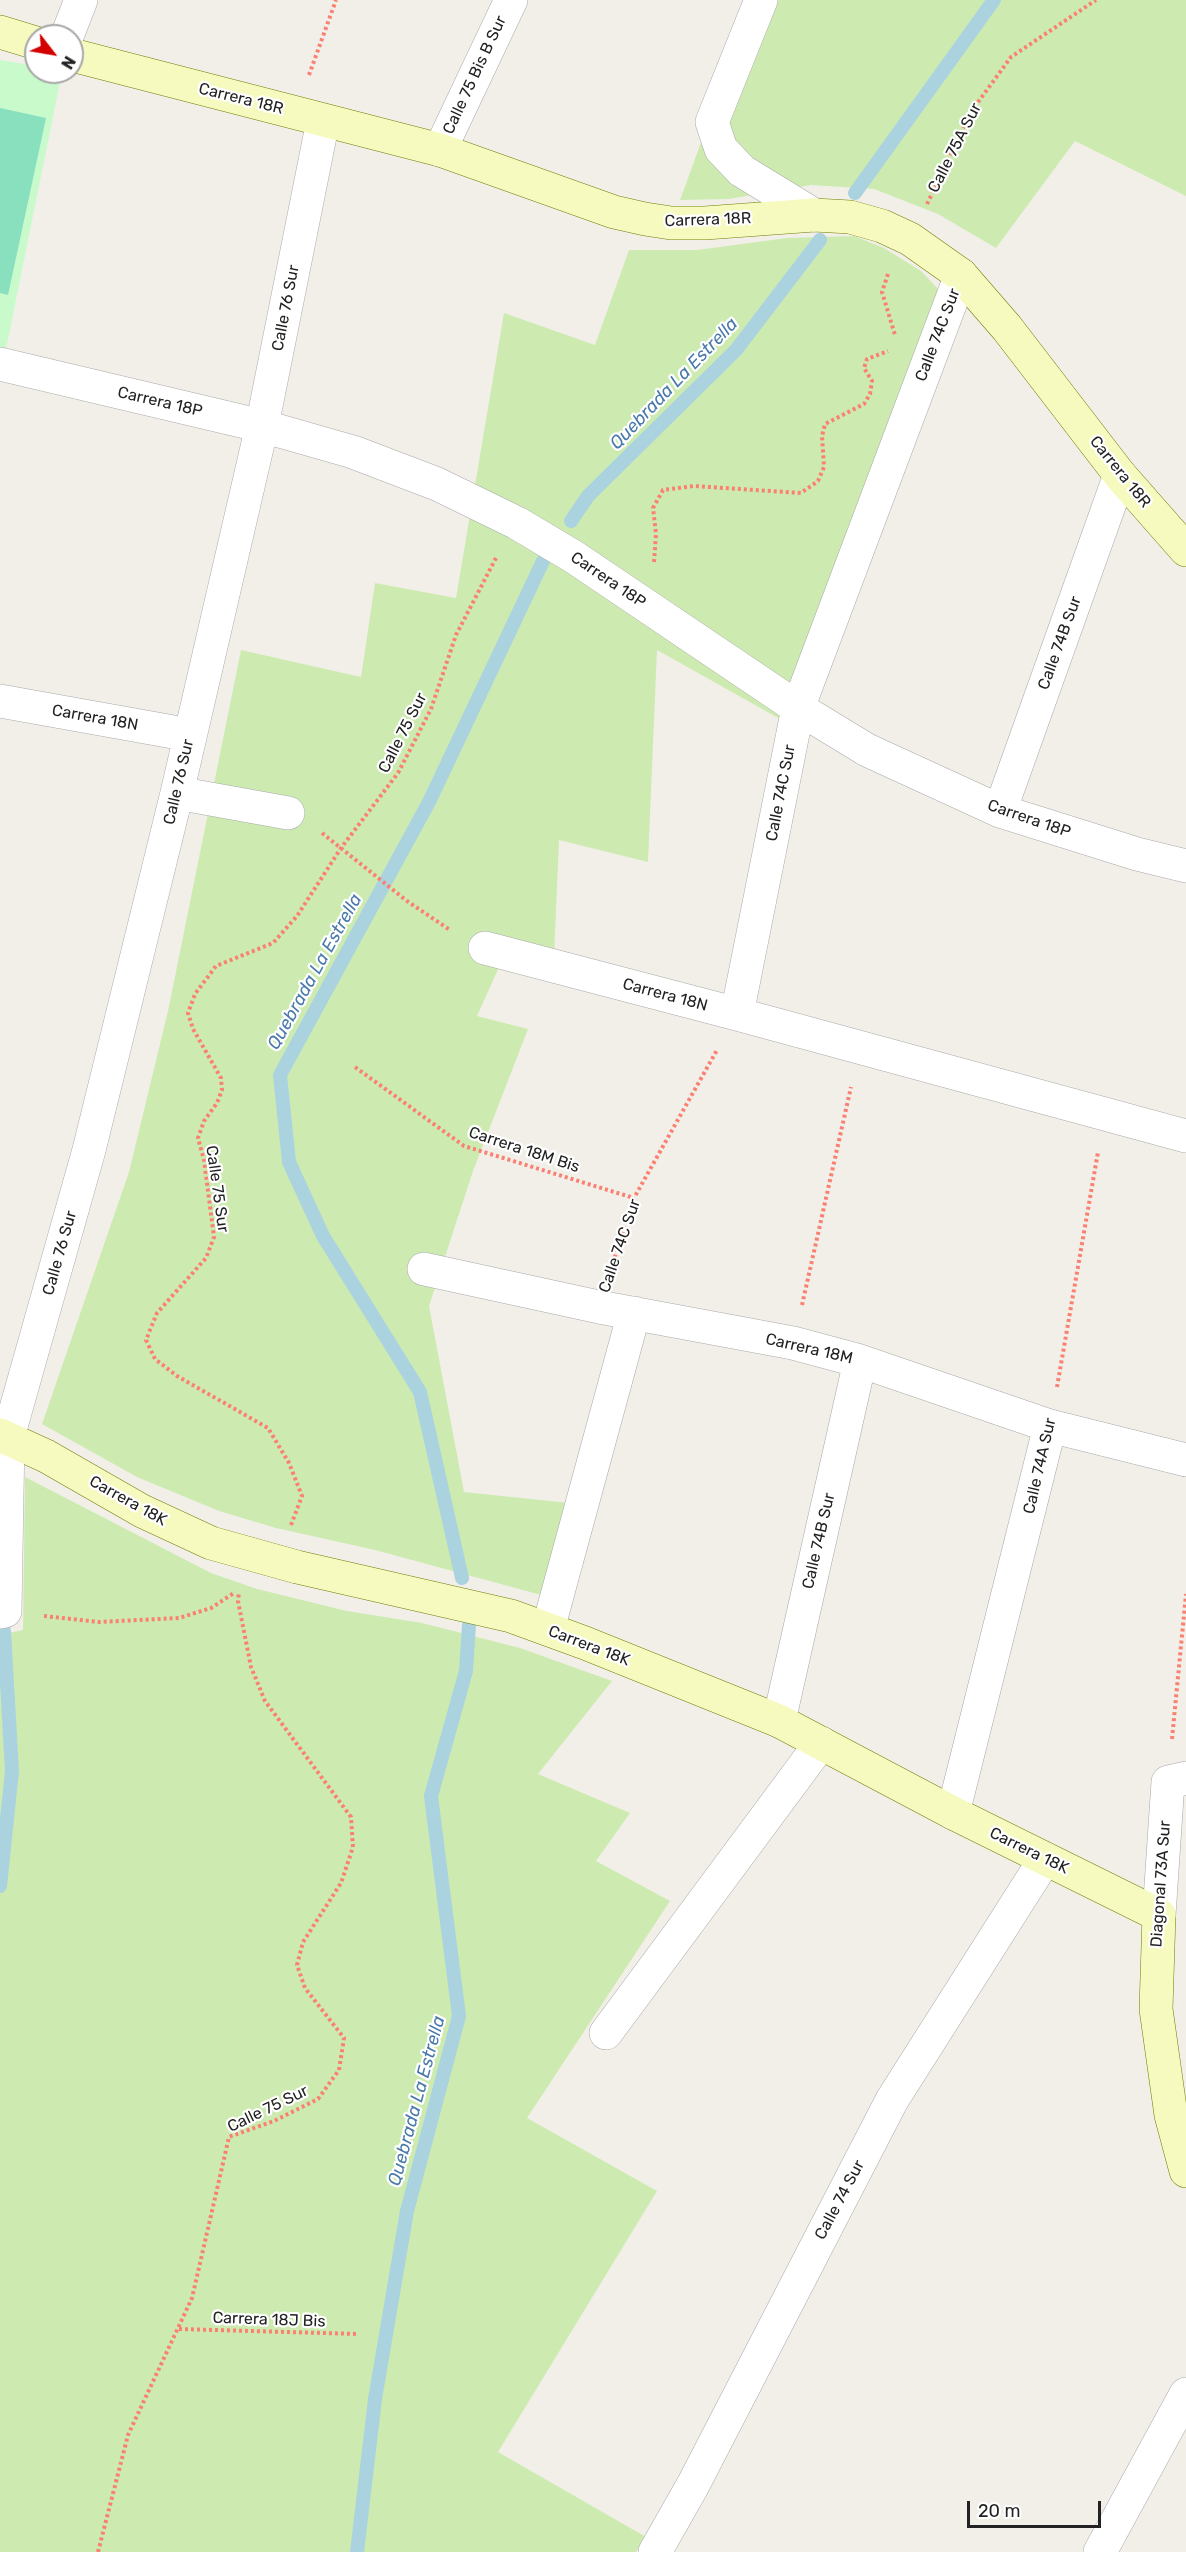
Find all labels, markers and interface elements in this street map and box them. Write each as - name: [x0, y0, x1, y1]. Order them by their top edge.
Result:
- street label: Calle 75 Bis B Sur: [439, 13, 511, 137]
- north arrow: [24, 24, 84, 84]
- text: N: [57, 53, 79, 72]
- street label: Carrera 18R: [197, 79, 285, 119]
- street label: Calle 75A Sur: [924, 100, 986, 196]
- street label: Carrera 18R: [664, 209, 752, 231]
- street label: Calle 76 Sur: [268, 263, 304, 353]
- street label: Calle 74C Sur: [911, 286, 965, 384]
- water label: Quebrada La Estrella: [605, 314, 743, 454]
- street label: Carrera 18P: [116, 383, 204, 421]
- street label: Carrera 18R: [1085, 432, 1155, 512]
- street label: Carrera 18P: [567, 548, 649, 612]
- street label: Calle 74B Sur: [1034, 594, 1086, 692]
- street label: Calle 75 Sur: [375, 690, 431, 776]
- street label: Carrera 18N: [50, 701, 140, 735]
- street label: Calle 76 Sur: [160, 737, 198, 827]
- street label: Calle 74C Sur: [762, 743, 800, 843]
- street label: Carrera 18P: [985, 796, 1073, 842]
- water label: Quebrada La Estrella: [263, 890, 367, 1054]
- street label: Carrera 18N: [620, 974, 710, 1016]
- street label: Carrera 18M Bis: [466, 1123, 582, 1177]
- street label: Calle 75 Sur: [201, 1144, 233, 1234]
- street label: Calle 74C Sur: [595, 1197, 645, 1295]
- street label: Calle 76 Sur: [39, 1208, 81, 1298]
- street label: Carrera 18M: [764, 1330, 854, 1368]
- street label: Calle 74A Sur: [1020, 1416, 1060, 1516]
- street label: Carrera 18K: [86, 1472, 170, 1530]
- street label: Calle 74B Sur: [799, 1491, 839, 1591]
- street label: Carrera 18K: [546, 1622, 632, 1670]
- street label: Diagonal 73A Sur: [1147, 1820, 1175, 1948]
- street label: Carrera 18K: [986, 1824, 1072, 1878]
- water label: Quebrada La Estrella: [384, 2014, 450, 2188]
- street label: Calle 75 Sur: [224, 2081, 312, 2137]
- street label: Calle 74 Sur: [811, 2157, 869, 2243]
- street label: Carrera 18J Bis: [212, 2308, 326, 2332]
- scale bar: [970, 2489, 1104, 2527]
- text: 20 m: [978, 2500, 1020, 2522]

